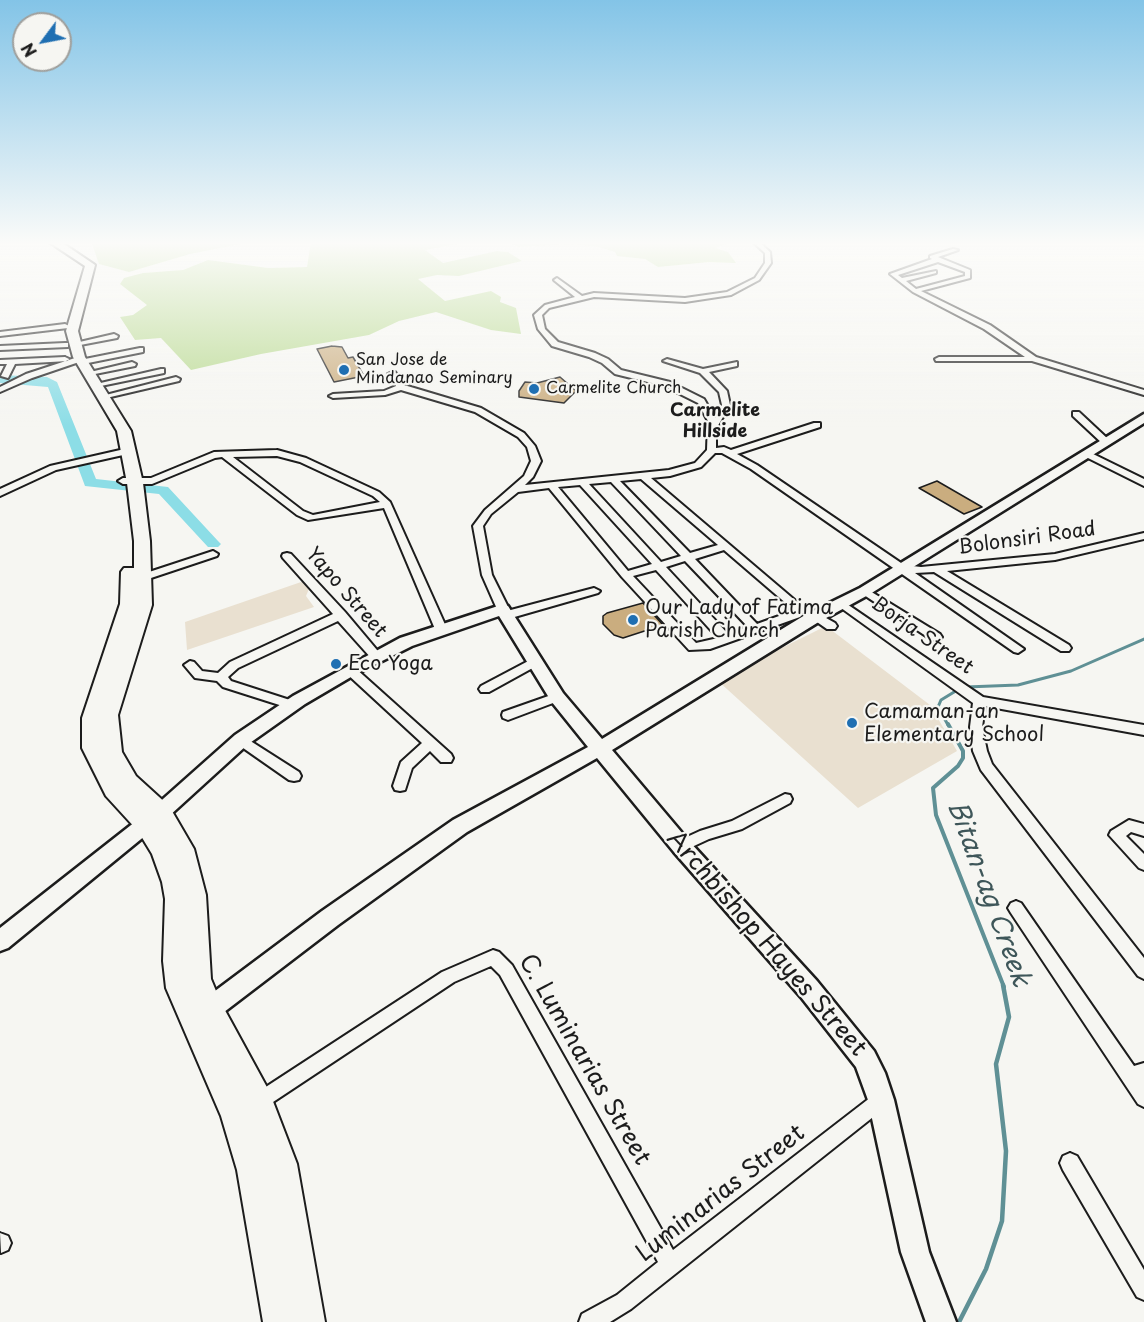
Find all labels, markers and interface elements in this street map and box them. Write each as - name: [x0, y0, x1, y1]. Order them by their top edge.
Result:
- north arrow: [12, 12, 72, 72]
- text: N: [15, 39, 42, 62]
- place label: San Jose de Mindanao Seminary: [356, 351, 513, 389]
- marker: San Jose de Mindanao Seminary: [337, 363, 351, 377]
- place label: Carmelite Church: [546, 379, 681, 399]
- marker: Carmelite Church: [527, 382, 541, 396]
- district label: Carmelite Hillside: [670, 400, 760, 442]
- street label: Bolonsiri Road: [957, 517, 1097, 561]
- street label: Yapo Street: [300, 543, 392, 643]
- street label: Borja Street: [866, 592, 978, 680]
- place label: Our Lady of Fatima Parish Church: [645, 596, 833, 643]
- marker: Our Lady of Fatima Parish Church: [626, 613, 640, 627]
- place label: Eco Yoga: [348, 652, 433, 676]
- marker: Eco Yoga: [329, 657, 343, 671]
- place label: Camaman-an Elementary School: [864, 700, 1044, 747]
- marker: Camaman-an Elementary School: [845, 716, 859, 730]
- water label: Bitan-ag Creek: [940, 797, 1036, 991]
- street label: Archbishop Hayes Street: [660, 825, 872, 1063]
- street label: C. Luminarias Street: [512, 949, 656, 1171]
- street label: Luminarias Street: [631, 1119, 811, 1269]

